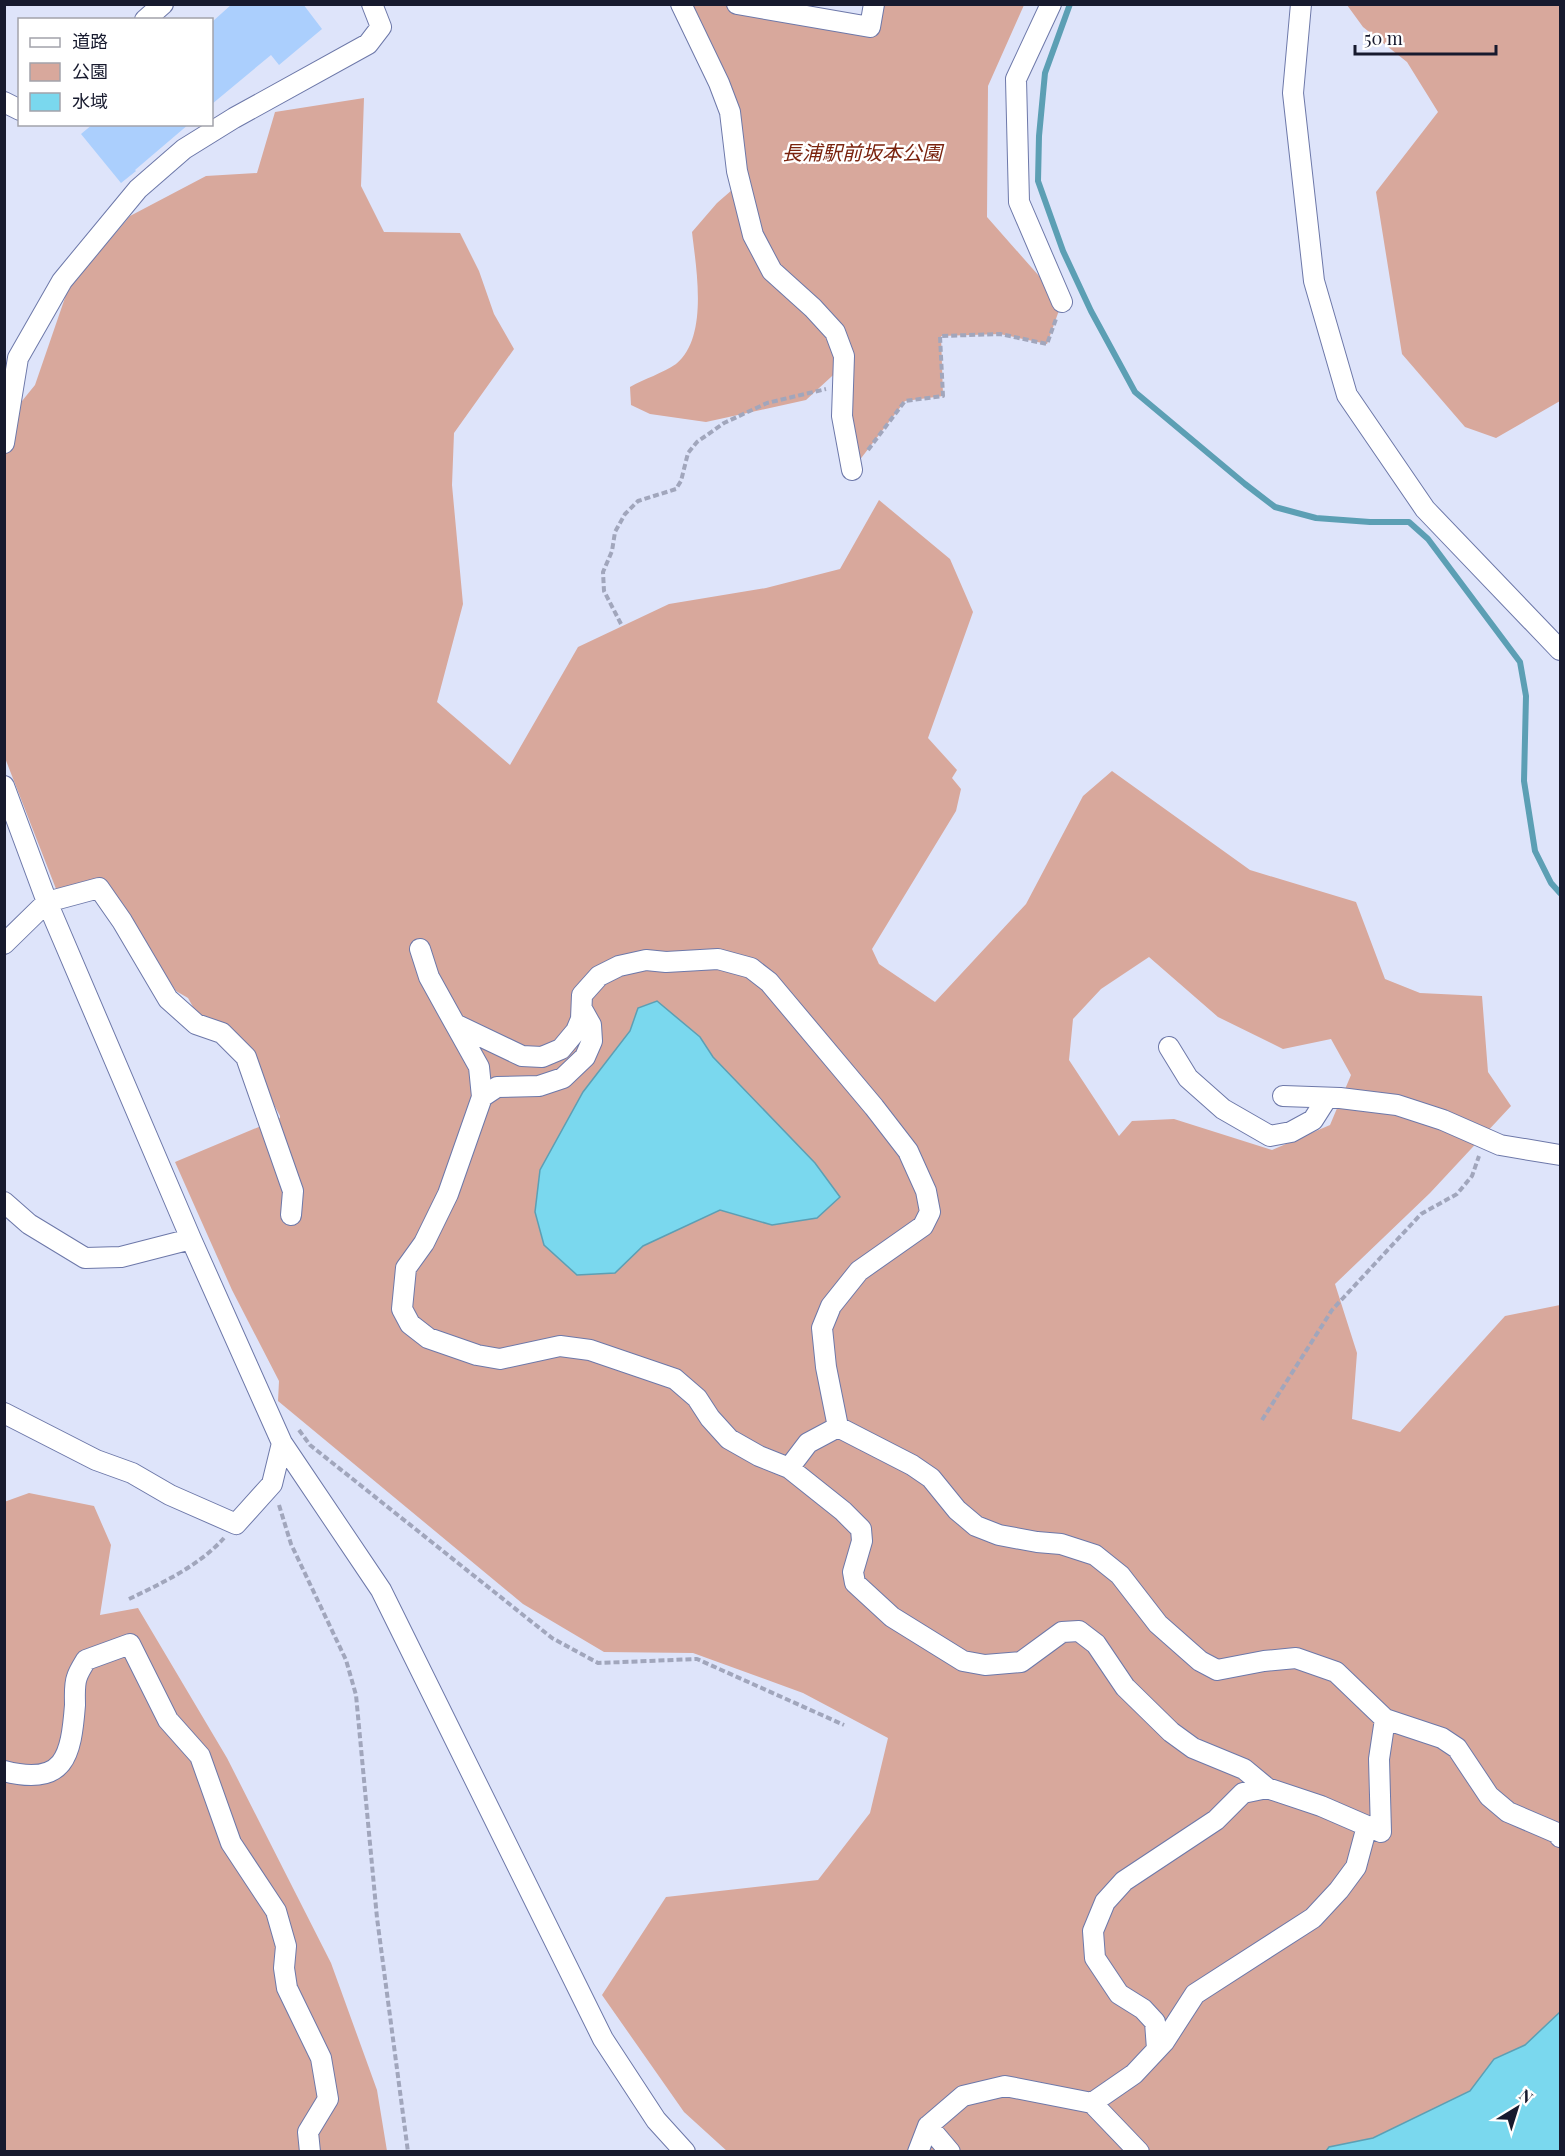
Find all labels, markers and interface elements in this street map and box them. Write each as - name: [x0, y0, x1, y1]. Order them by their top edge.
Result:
- legend: [18, 18, 213, 126]
- scale bar: [1355, 18, 1496, 56]
- text: 50 m: [1364, 26, 1403, 50]
- text: 道路: [72, 29, 108, 53]
- text: 公園: [72, 59, 108, 83]
- text: 水域: [72, 89, 108, 113]
- park label: 長浦駅前坂本公園: [782, 138, 945, 165]
- north arrow: [1487, 2078, 1547, 2138]
- text: N: [1516, 2084, 1538, 2108]

